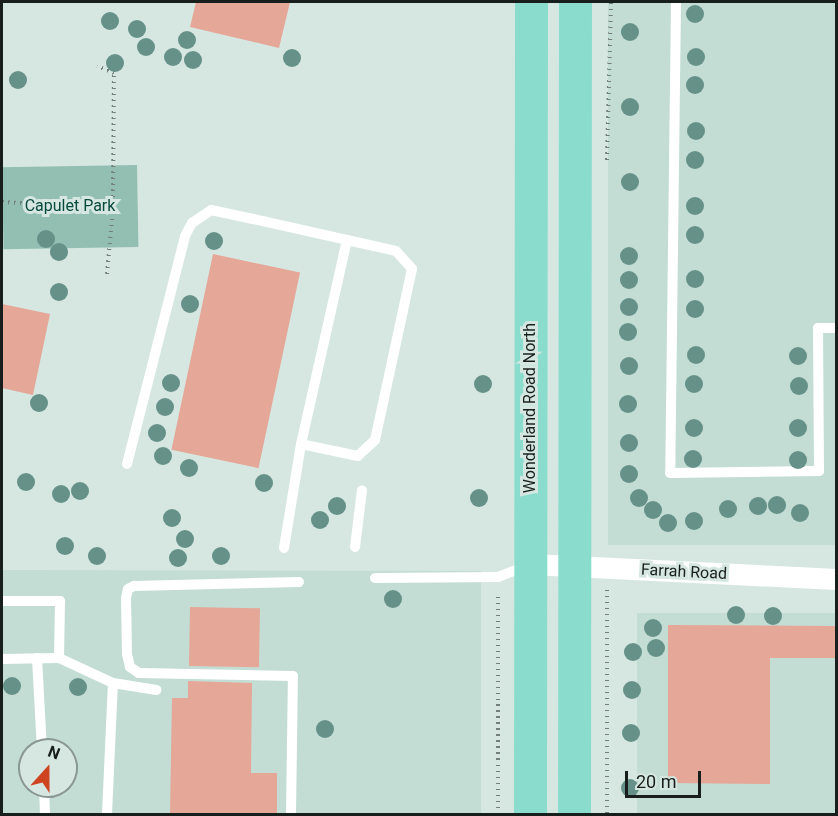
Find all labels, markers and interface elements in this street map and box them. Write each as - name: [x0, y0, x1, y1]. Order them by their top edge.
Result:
- park label: Capulet Park: [25, 196, 115, 216]
- street label: Wonderland Road North: [520, 323, 540, 493]
- street label: Farrah Road: [641, 560, 727, 584]
- north arrow: [18, 738, 78, 798]
- text: N: [45, 742, 63, 763]
- scale bar: [628, 759, 704, 797]
- text: 20 m: [636, 771, 676, 792]

